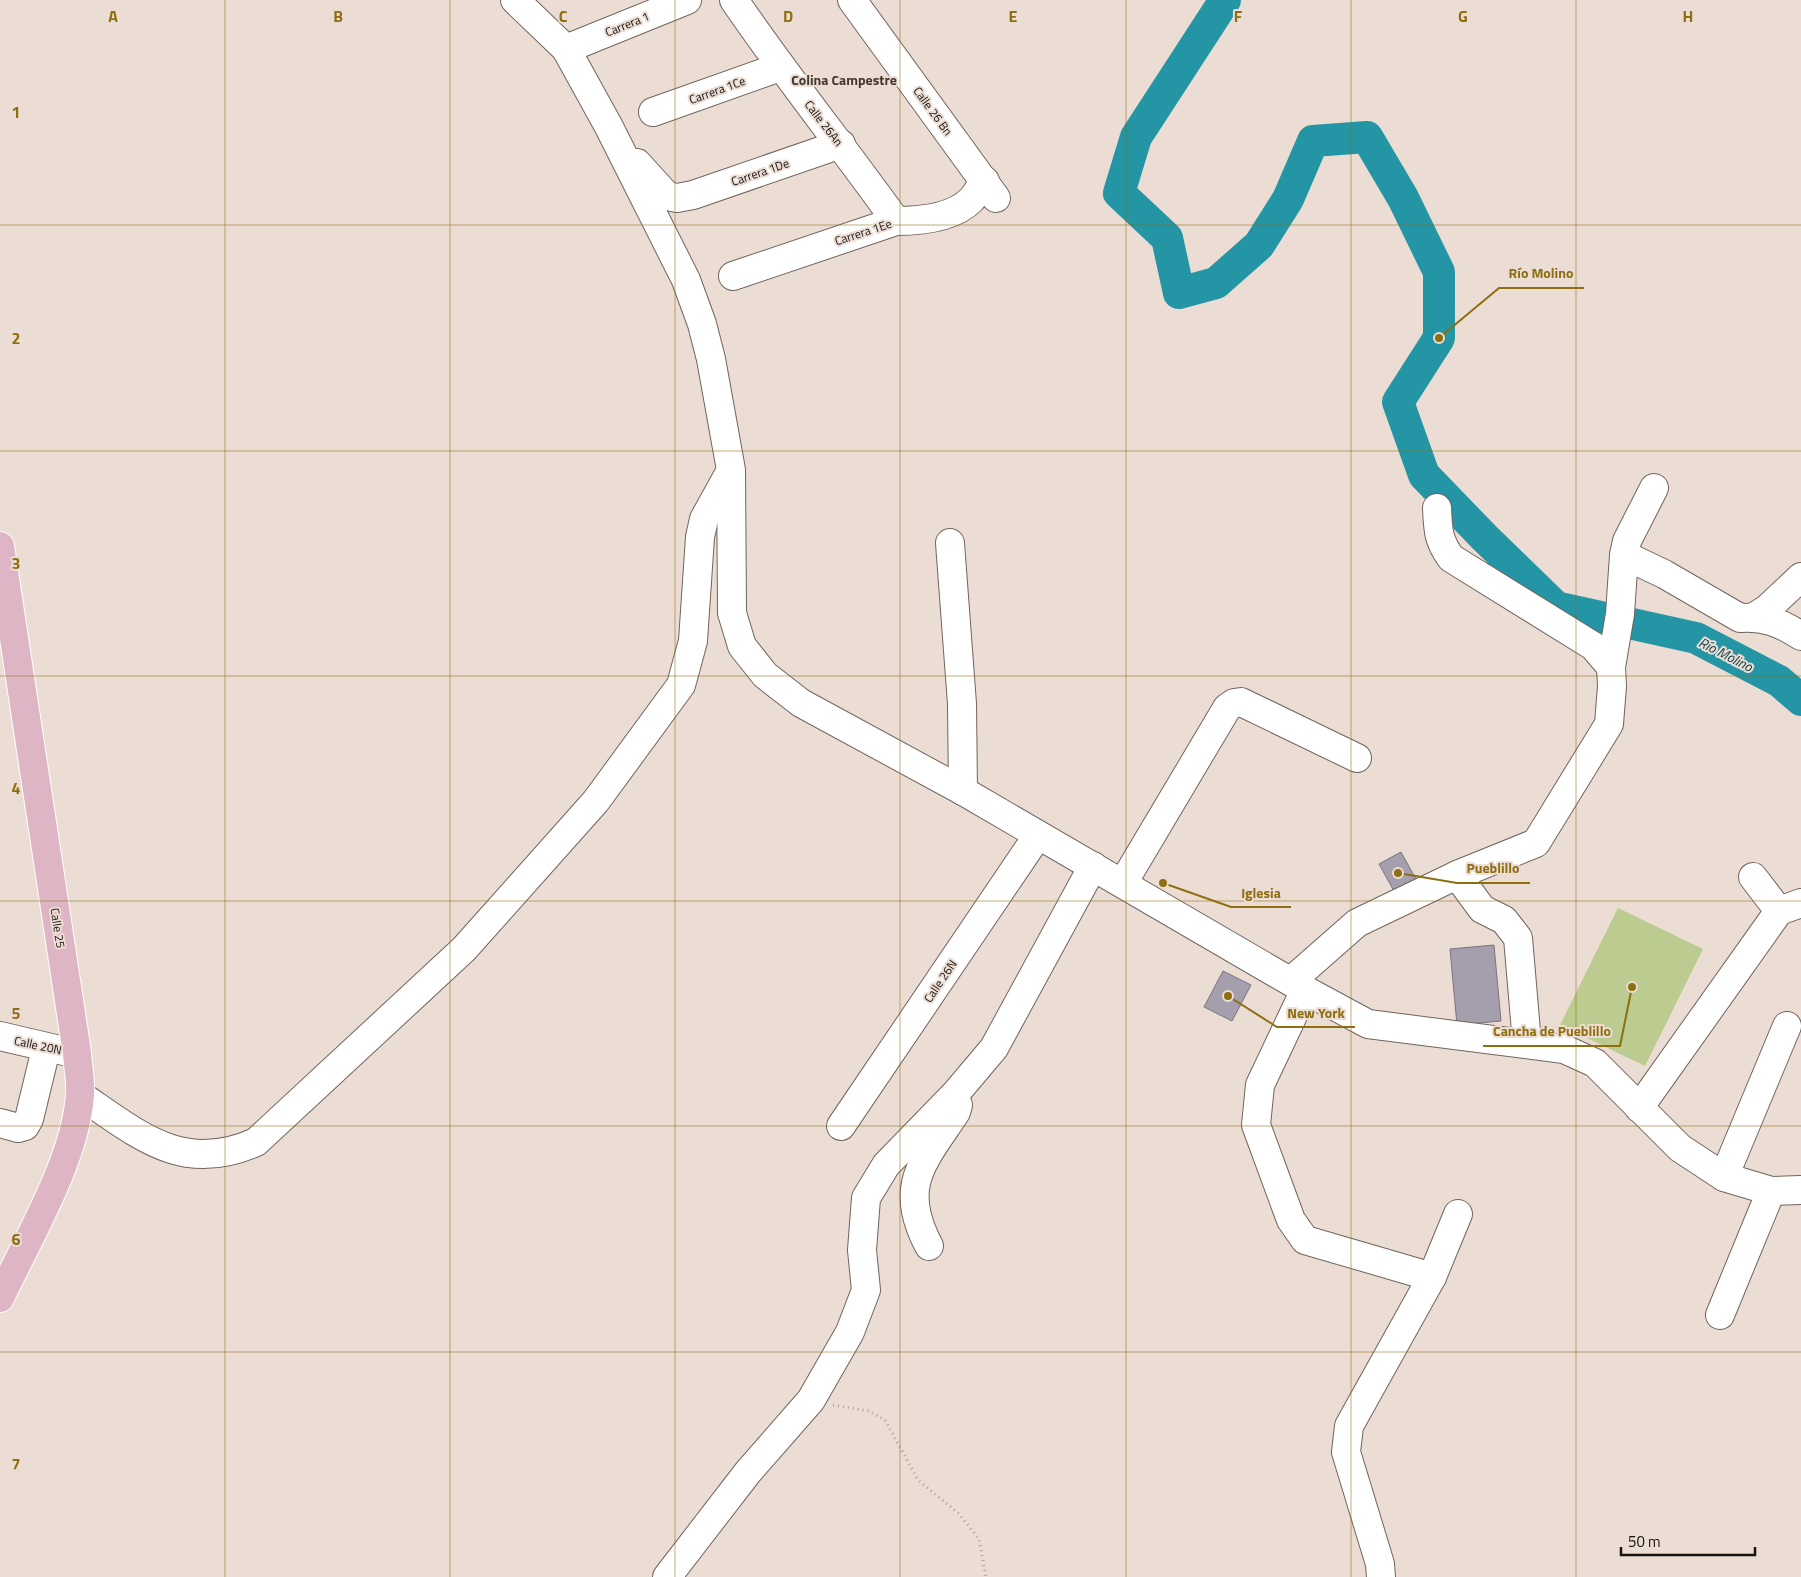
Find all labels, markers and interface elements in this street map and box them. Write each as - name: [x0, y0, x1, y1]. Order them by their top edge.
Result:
- text: A: [108, 4, 118, 28]
- text: B: [333, 4, 343, 28]
- text: C: [559, 4, 568, 28]
- text: D: [783, 4, 793, 28]
- text: E: [1009, 4, 1018, 28]
- text: F: [1234, 4, 1243, 28]
- text: G: [1458, 4, 1468, 28]
- text: H: [1683, 4, 1693, 28]
- street label: Carrera 1: [602, 7, 652, 41]
- district label: Colina Campestre: [791, 69, 897, 90]
- street label: Carrera 1Ce: [686, 71, 748, 109]
- street label: Calle 26 Bn: [909, 82, 957, 140]
- street label: Calle 26An: [800, 96, 848, 150]
- text: 1: [12, 100, 20, 124]
- street label: Carrera 1De: [728, 153, 792, 191]
- street label: Carrera 1Ee: [832, 214, 894, 250]
- callout: Río Molino: [1499, 259, 1584, 288]
- text: Río Molino: [1509, 262, 1573, 283]
- text: 2: [12, 326, 20, 350]
- text: 3: [12, 551, 20, 575]
- water label: Río Molino: [1695, 631, 1758, 677]
- text: 4: [12, 776, 21, 800]
- callout: Pueblillo: [1457, 854, 1530, 883]
- text: Pueblillo: [1466, 857, 1520, 878]
- callout: Iglesia: [1231, 878, 1291, 907]
- text: Iglesia: [1241, 882, 1281, 903]
- street label: Calle 25: [45, 907, 71, 950]
- street label: Calle 26N: [919, 956, 961, 1006]
- callout: New York: [1277, 998, 1355, 1027]
- text: 5: [12, 1001, 21, 1025]
- text: New York: [1287, 1002, 1345, 1023]
- callout: Cancha de Pueblillo: [1483, 1017, 1620, 1046]
- text: Cancha de Pueblillo: [1493, 1020, 1611, 1041]
- street label: Calle 20N: [12, 1031, 64, 1059]
- text: 6: [12, 1227, 21, 1251]
- text: 7: [12, 1452, 20, 1476]
- scale bar: [1621, 1524, 1755, 1556]
- text: 50 m: [1628, 1530, 1661, 1553]

